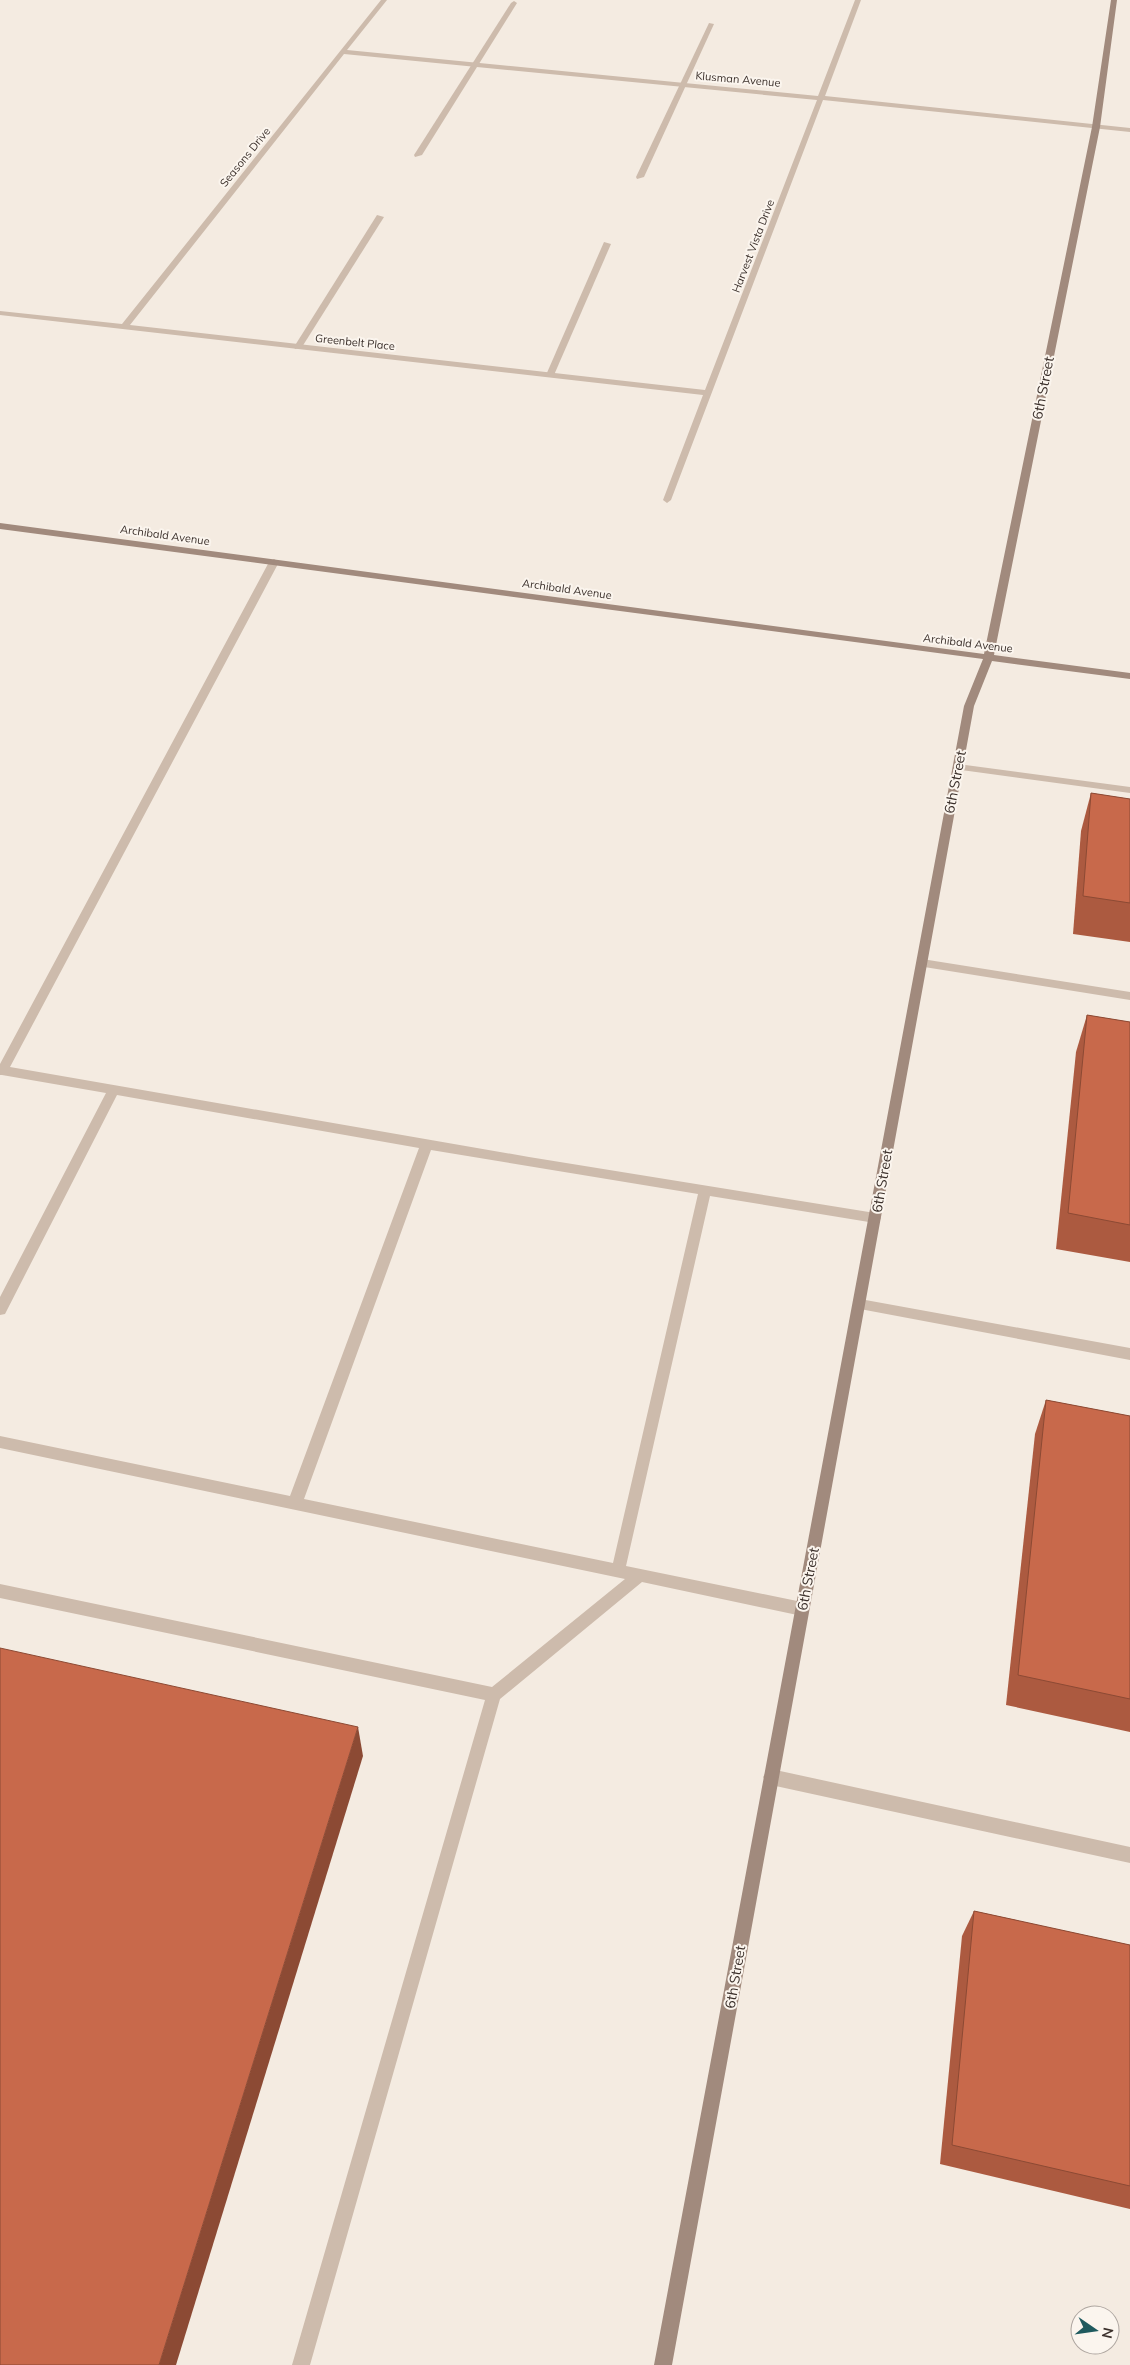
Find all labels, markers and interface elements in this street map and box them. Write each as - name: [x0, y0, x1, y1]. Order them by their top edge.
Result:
- street label: Klusman Avenue: [695, 68, 781, 90]
- street label: Seasons Drive: [217, 124, 273, 190]
- street label: Harvest Vista Drive: [729, 197, 777, 295]
- street label: Greenbelt Place: [314, 331, 396, 353]
- street label: 6th Street: [1028, 355, 1058, 421]
- street label: Archibald Avenue: [119, 522, 211, 548]
- street label: Archibald Avenue: [521, 576, 613, 602]
- street label: Archibald Avenue: [922, 631, 1014, 655]
- street label: 6th Street: [940, 749, 970, 815]
- street label: 6th Street: [868, 1148, 896, 1214]
- street label: 6th Street: [793, 1546, 823, 1612]
- street label: 6th Street: [721, 1944, 749, 2010]
- north arrow: [1070, 2305, 1120, 2355]
- text: N: [1098, 2326, 1118, 2340]

